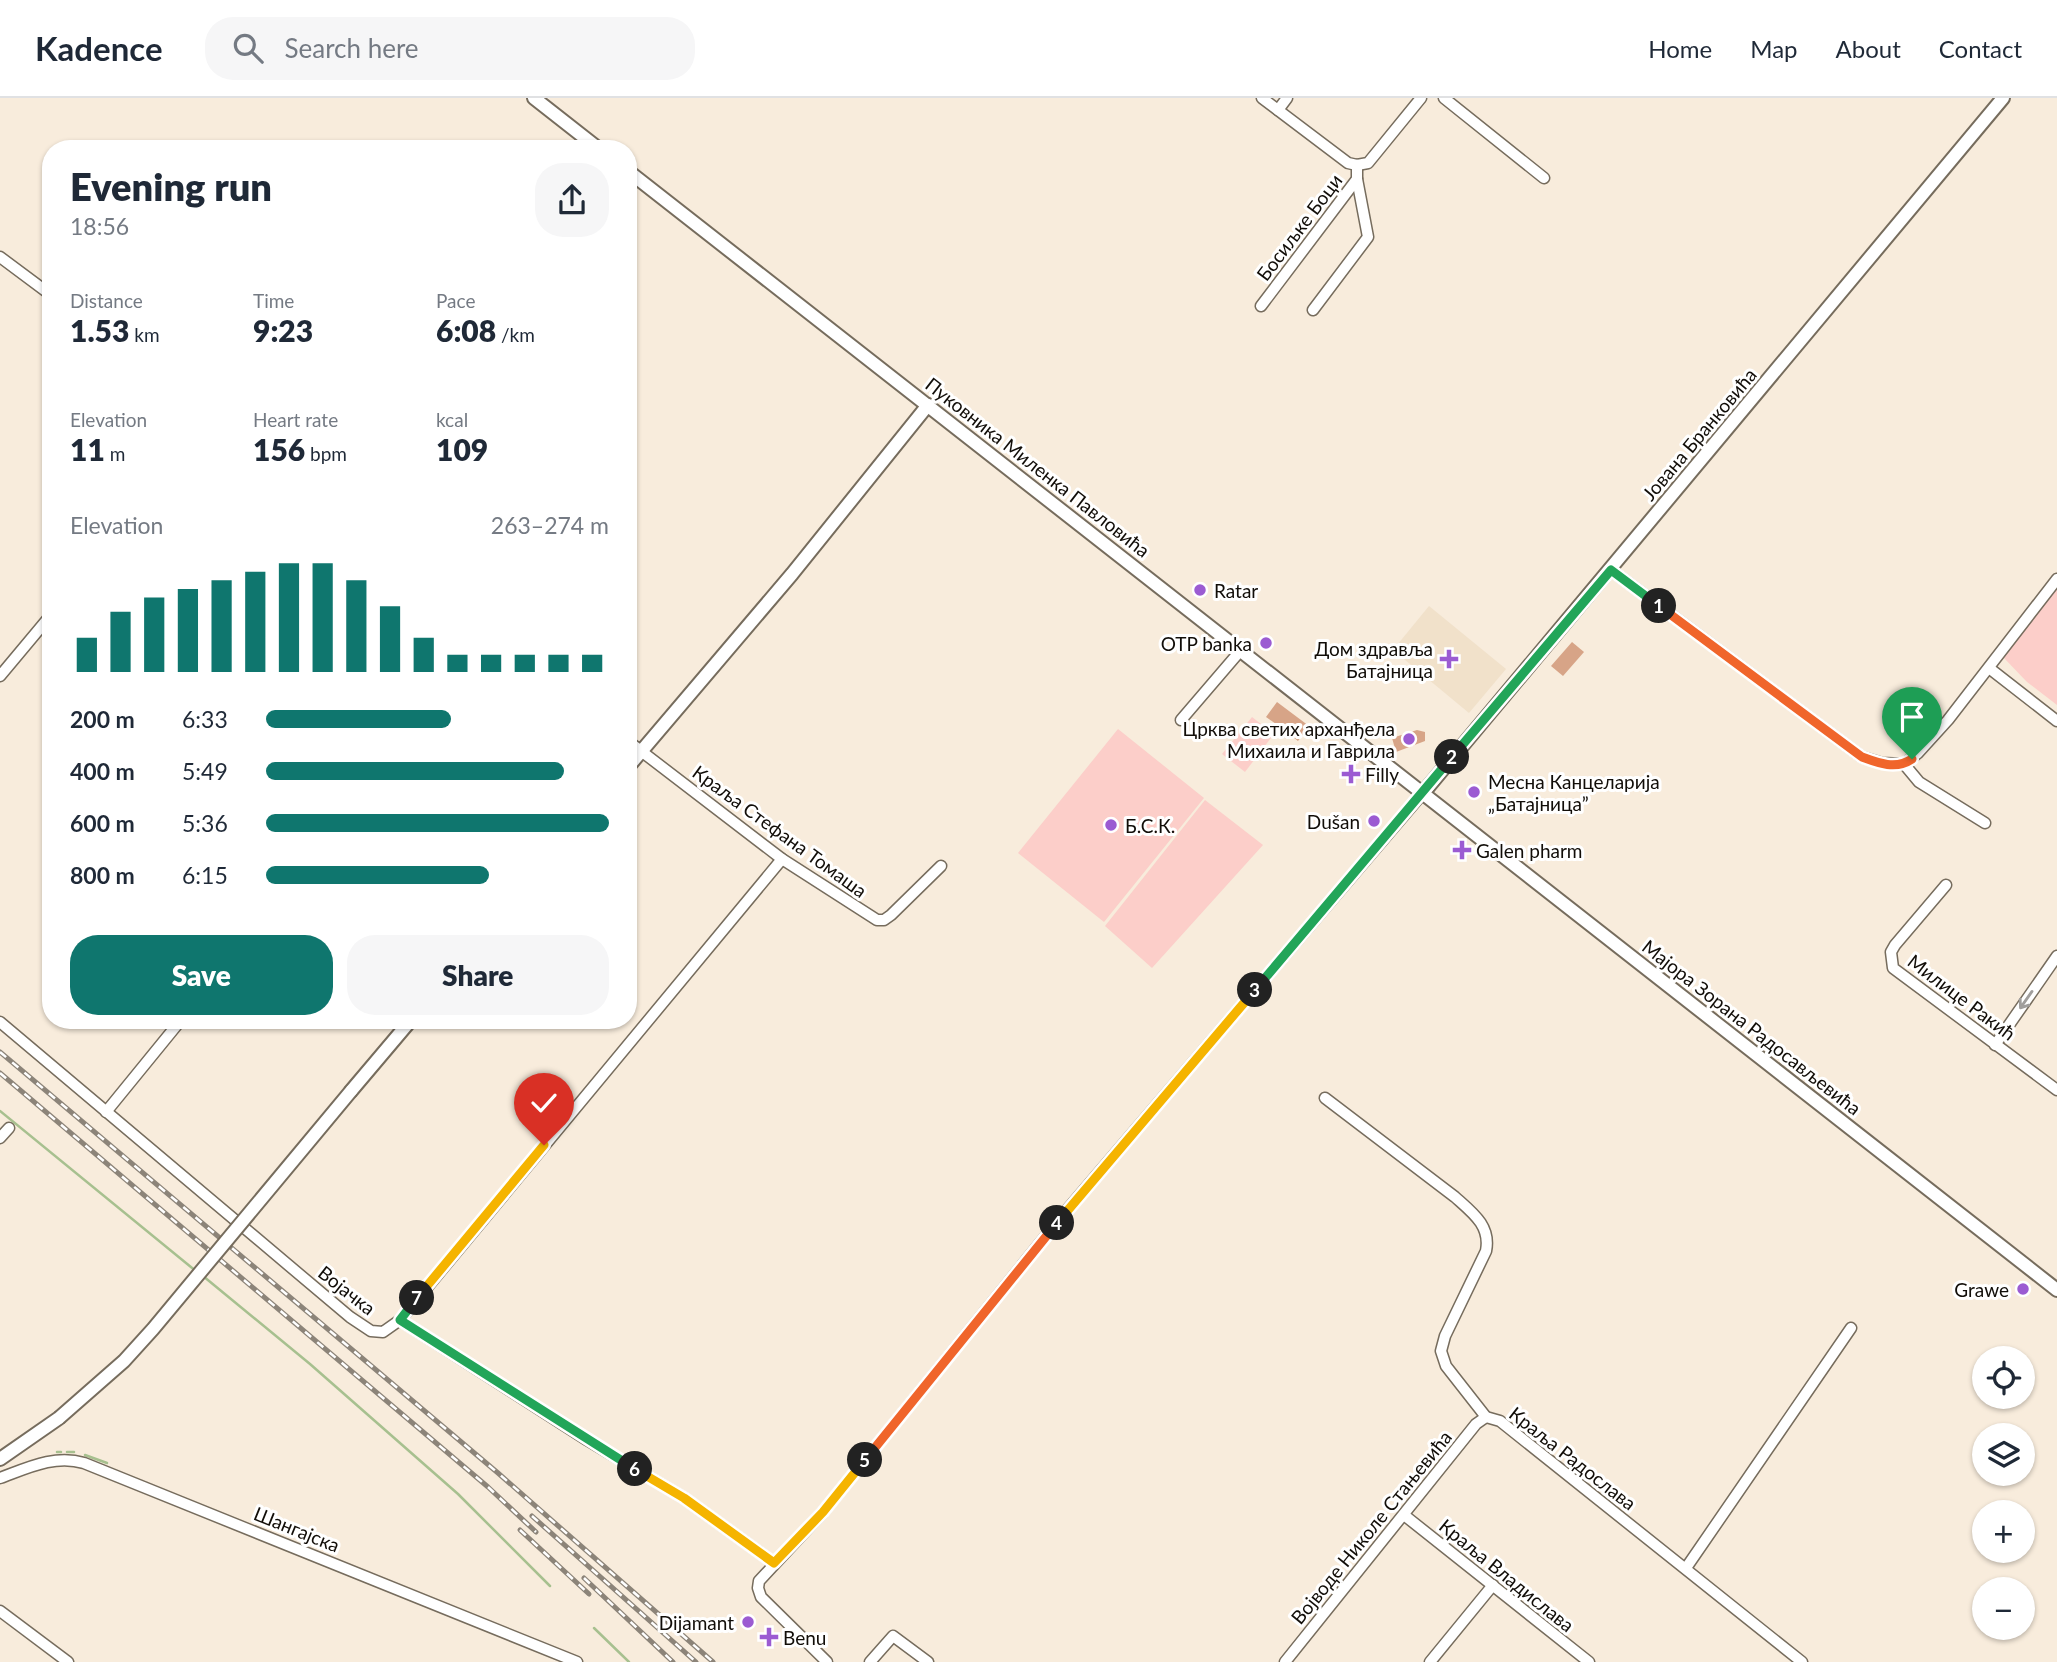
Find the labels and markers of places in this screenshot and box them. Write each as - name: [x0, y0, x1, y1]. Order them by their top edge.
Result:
- place label: Ratar: [1214, 579, 1258, 602]
- marker: Ratar: [1192, 582, 1208, 598]
- pin: 1: [1642, 588, 1676, 624]
- place label: OTP banka: [1161, 632, 1252, 655]
- marker: OTP banka: [1258, 635, 1274, 651]
- place label: Дом здравља Батајница: [1315, 637, 1433, 682]
- marker: Дом здравља Батајница: [1439, 649, 1459, 669]
- pin: [1882, 687, 1942, 759]
- place label: Црква светих арханђела Михаила и Гаврила: [1183, 717, 1395, 762]
- marker: Црква светих арханђела Михаила и Гаврила: [1401, 731, 1417, 747]
- pin: 2: [1434, 740, 1470, 774]
- place label: Filly: [1365, 763, 1399, 786]
- marker: Filly: [1343, 766, 1359, 782]
- place label: Месна Канцеларија „Батајница”: [1488, 770, 1660, 815]
- marker: Месна Канцеларија „Батајница”: [1466, 784, 1482, 800]
- place label: Dušan: [1307, 810, 1360, 833]
- marker: Dušan: [1366, 813, 1382, 829]
- place label: Б.С.К.: [1125, 814, 1175, 837]
- marker: Б.С.К.: [1103, 817, 1119, 833]
- place label: Galen pharm: [1476, 839, 1583, 862]
- marker: Galen pharm: [1454, 842, 1470, 858]
- pin: 3: [1238, 972, 1272, 1008]
- pin: [514, 1073, 574, 1145]
- pin: 4: [1040, 1206, 1074, 1240]
- place label: Grawe: [1954, 1278, 2009, 1301]
- pin: 7: [400, 1280, 434, 1316]
- marker: Grawe: [2015, 1281, 2031, 1297]
- pin: 5: [848, 1442, 882, 1478]
- pin: 6: [618, 1452, 652, 1486]
- place label: Dijamant: [659, 1611, 734, 1634]
- marker: Dijamant: [740, 1614, 756, 1630]
- place label: Benu: [783, 1626, 826, 1649]
- marker: Benu: [761, 1629, 777, 1645]

